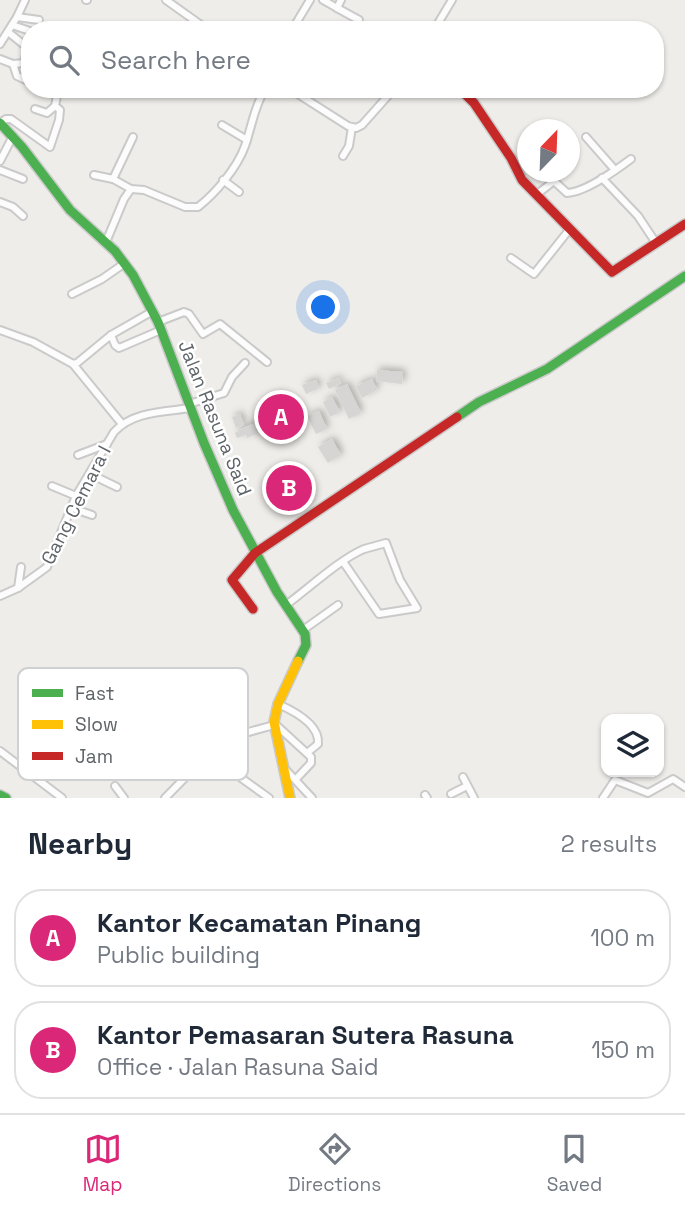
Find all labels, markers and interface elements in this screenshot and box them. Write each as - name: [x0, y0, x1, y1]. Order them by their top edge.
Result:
- search box: [21, 21, 664, 98]
- icon: search: [45, 41, 83, 79]
- text: Search here: [101, 43, 251, 77]
- north arrow: [517, 119, 580, 182]
- your location: [306, 290, 340, 324]
- street label: Jalan Rasuna Said: [172, 337, 258, 499]
- pin: A: [258, 391, 304, 443]
- street label: Gang Cemara I: [35, 441, 117, 569]
- pin: B: [266, 462, 312, 514]
- legend: [18, 668, 248, 780]
- text: Fast: [75, 681, 115, 706]
- text: Slow: [75, 712, 118, 737]
- map controls: [601, 714, 664, 777]
- button: layers: [601, 714, 664, 777]
- text: Jam: [75, 744, 113, 769]
- text: Nearby: [28, 824, 132, 863]
- text: 2 results: [561, 829, 657, 859]
- text: Kantor Kecamatan Pinang: [97, 906, 421, 940]
- text: A: [46, 923, 60, 953]
- text: 100 m: [590, 923, 655, 953]
- text: Public building: [97, 940, 260, 970]
- text: Kantor Pemasaran Sutera Rasuna: [97, 1018, 514, 1052]
- text: B: [45, 1035, 61, 1065]
- text: 150 m: [591, 1035, 655, 1065]
- text: Office · Jalan Rasuna Said: [97, 1052, 379, 1082]
- tab: Map: [83, 1130, 122, 1197]
- tab: Directions: [288, 1130, 381, 1197]
- tab: Saved: [547, 1130, 602, 1197]

